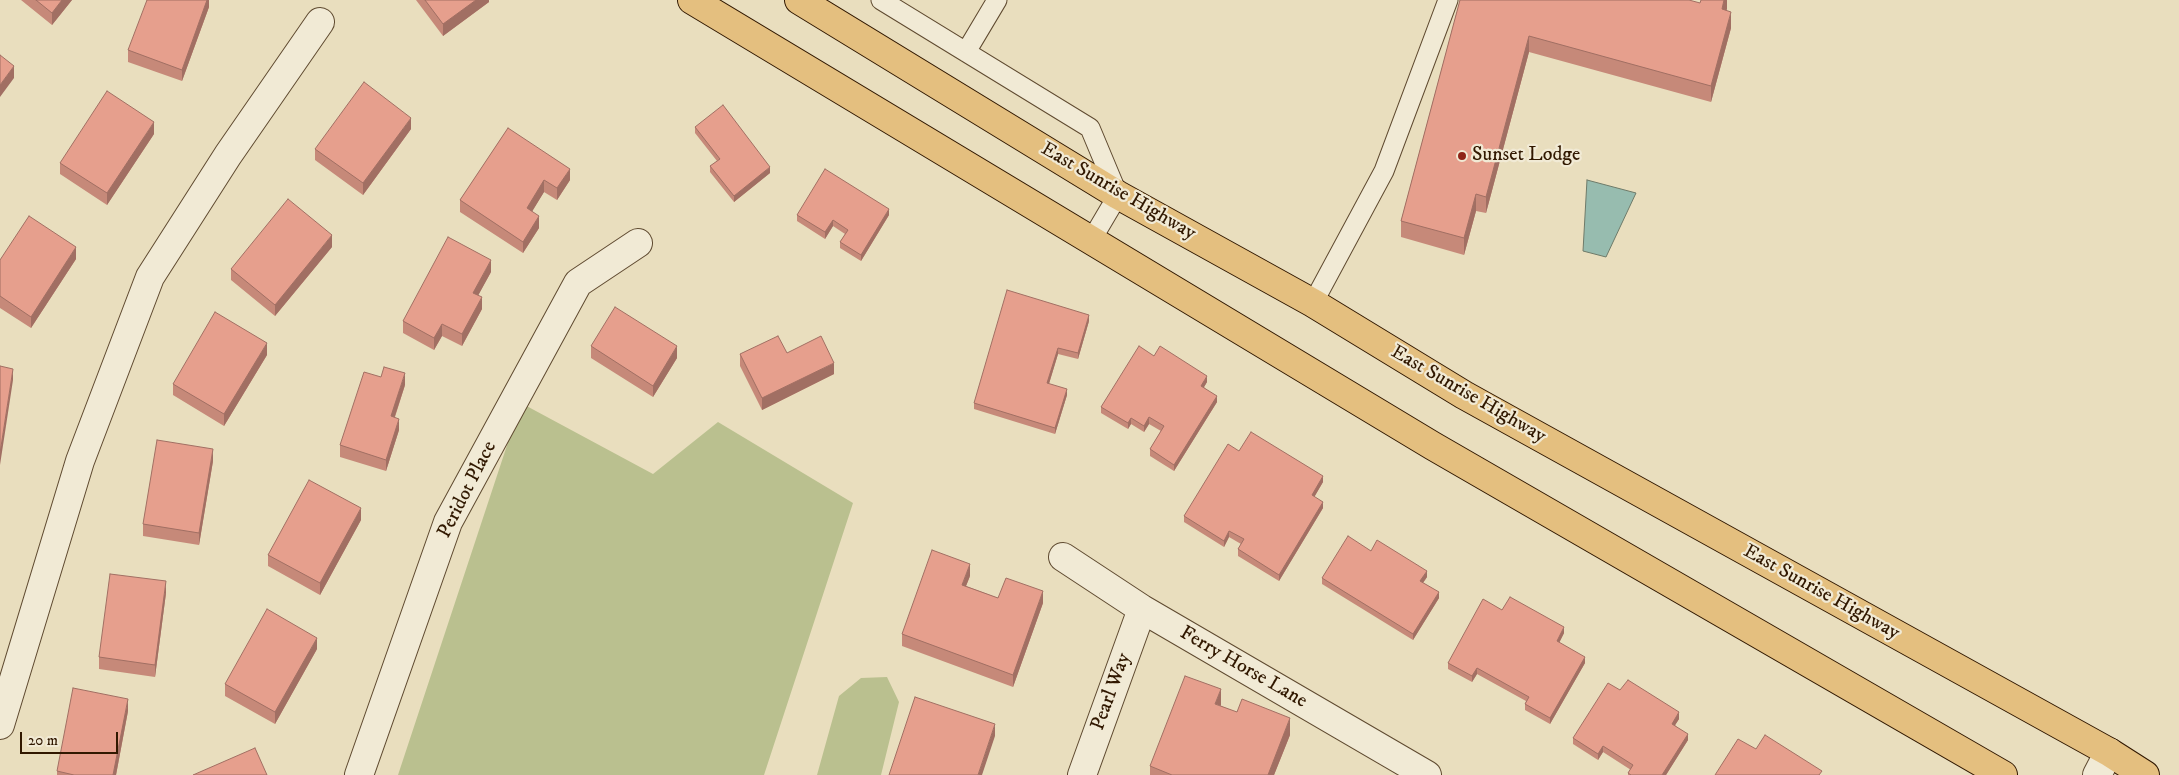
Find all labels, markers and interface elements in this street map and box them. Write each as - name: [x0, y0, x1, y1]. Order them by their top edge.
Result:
- street label: East Sunrise Highway: [1036, 138, 1200, 246]
- place label: Sunset Lodge: [1472, 144, 1580, 168]
- marker: Sunset Lodge: [1456, 150, 1468, 162]
- street label: East Sunrise Highway: [1386, 341, 1550, 449]
- street label: Peridot Place: [433, 438, 503, 542]
- street label: East Sunrise Highway: [1739, 540, 1903, 646]
- street label: Ferry Horse Lane: [1175, 622, 1311, 714]
- street label: Pearl Way: [1087, 650, 1137, 734]
- scale bar: [22, 722, 120, 754]
- text: 20 m: [28, 731, 58, 750]

